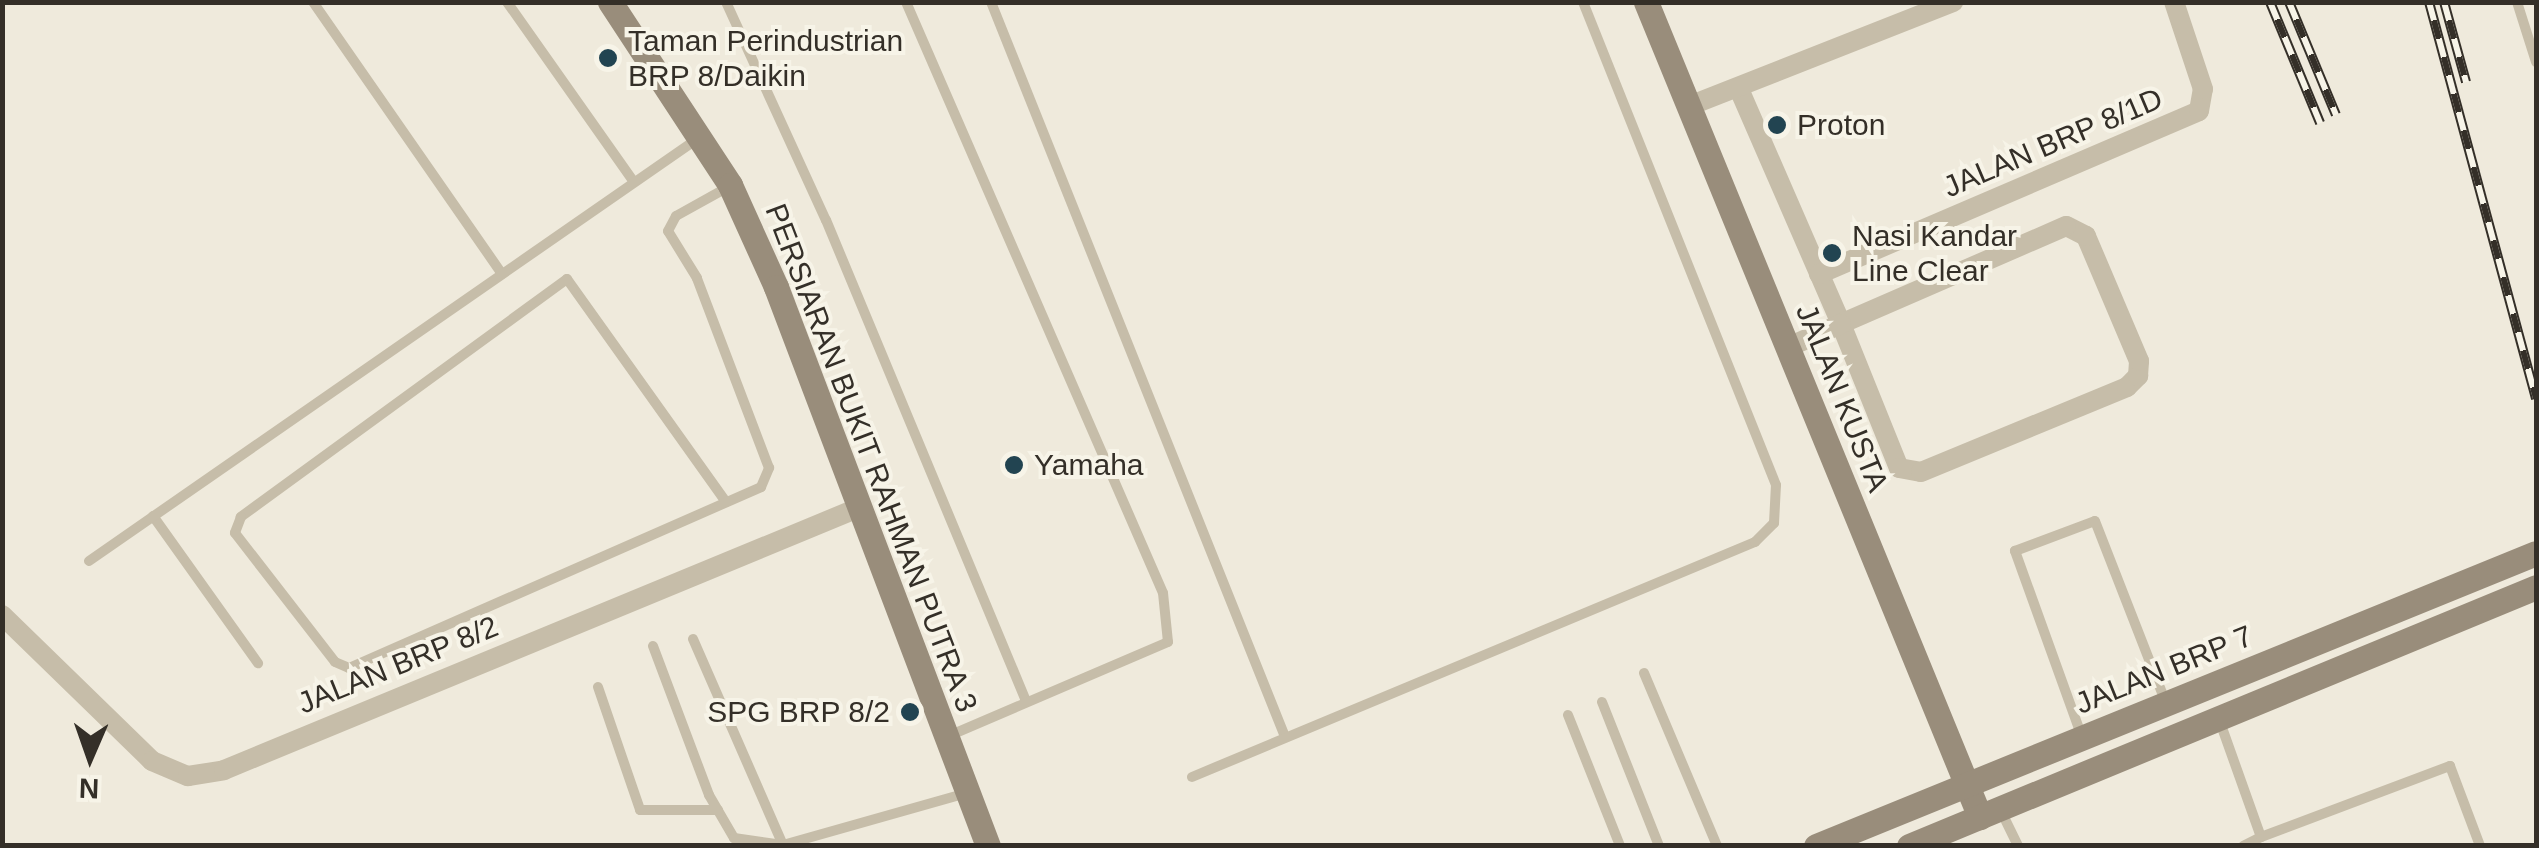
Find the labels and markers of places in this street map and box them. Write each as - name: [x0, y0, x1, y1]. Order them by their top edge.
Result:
- place label: Taman Perindustrian BRP 8/Daikin: [628, 23, 903, 94]
- marker: Taman Perindustrian BRP 8/Daikin: [597, 47, 619, 69]
- place label: Proton: [1797, 107, 1885, 143]
- marker: Proton: [1766, 114, 1788, 136]
- place label: Nasi Kandar Line Clear: [1852, 218, 2017, 288]
- marker: Nasi Kandar Line Clear: [1821, 242, 1843, 264]
- place label: Yamaha: [1034, 447, 1144, 483]
- marker: Yamaha: [1003, 454, 1025, 476]
- place label: SPG BRP 8/2: [707, 694, 890, 730]
- marker: SPG BRP 8/2: [899, 701, 921, 723]

